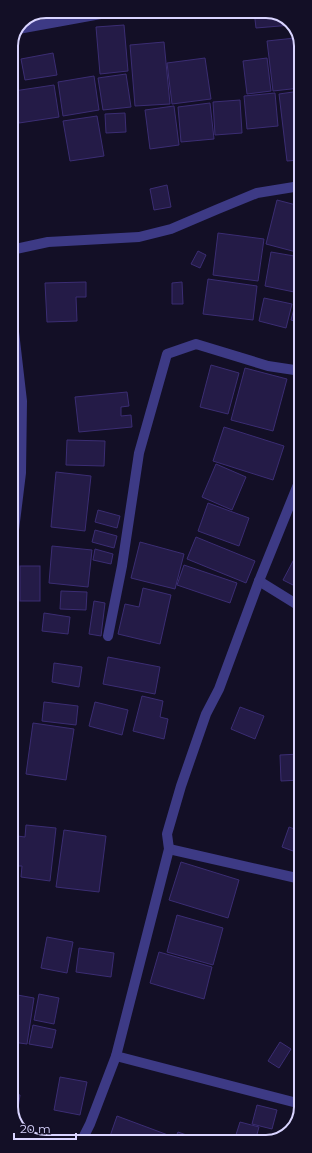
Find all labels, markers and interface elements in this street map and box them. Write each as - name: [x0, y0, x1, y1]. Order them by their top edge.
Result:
- scale bar: [14, 1115, 76, 1141]
- text: 20 m: [20, 1121, 51, 1136]

